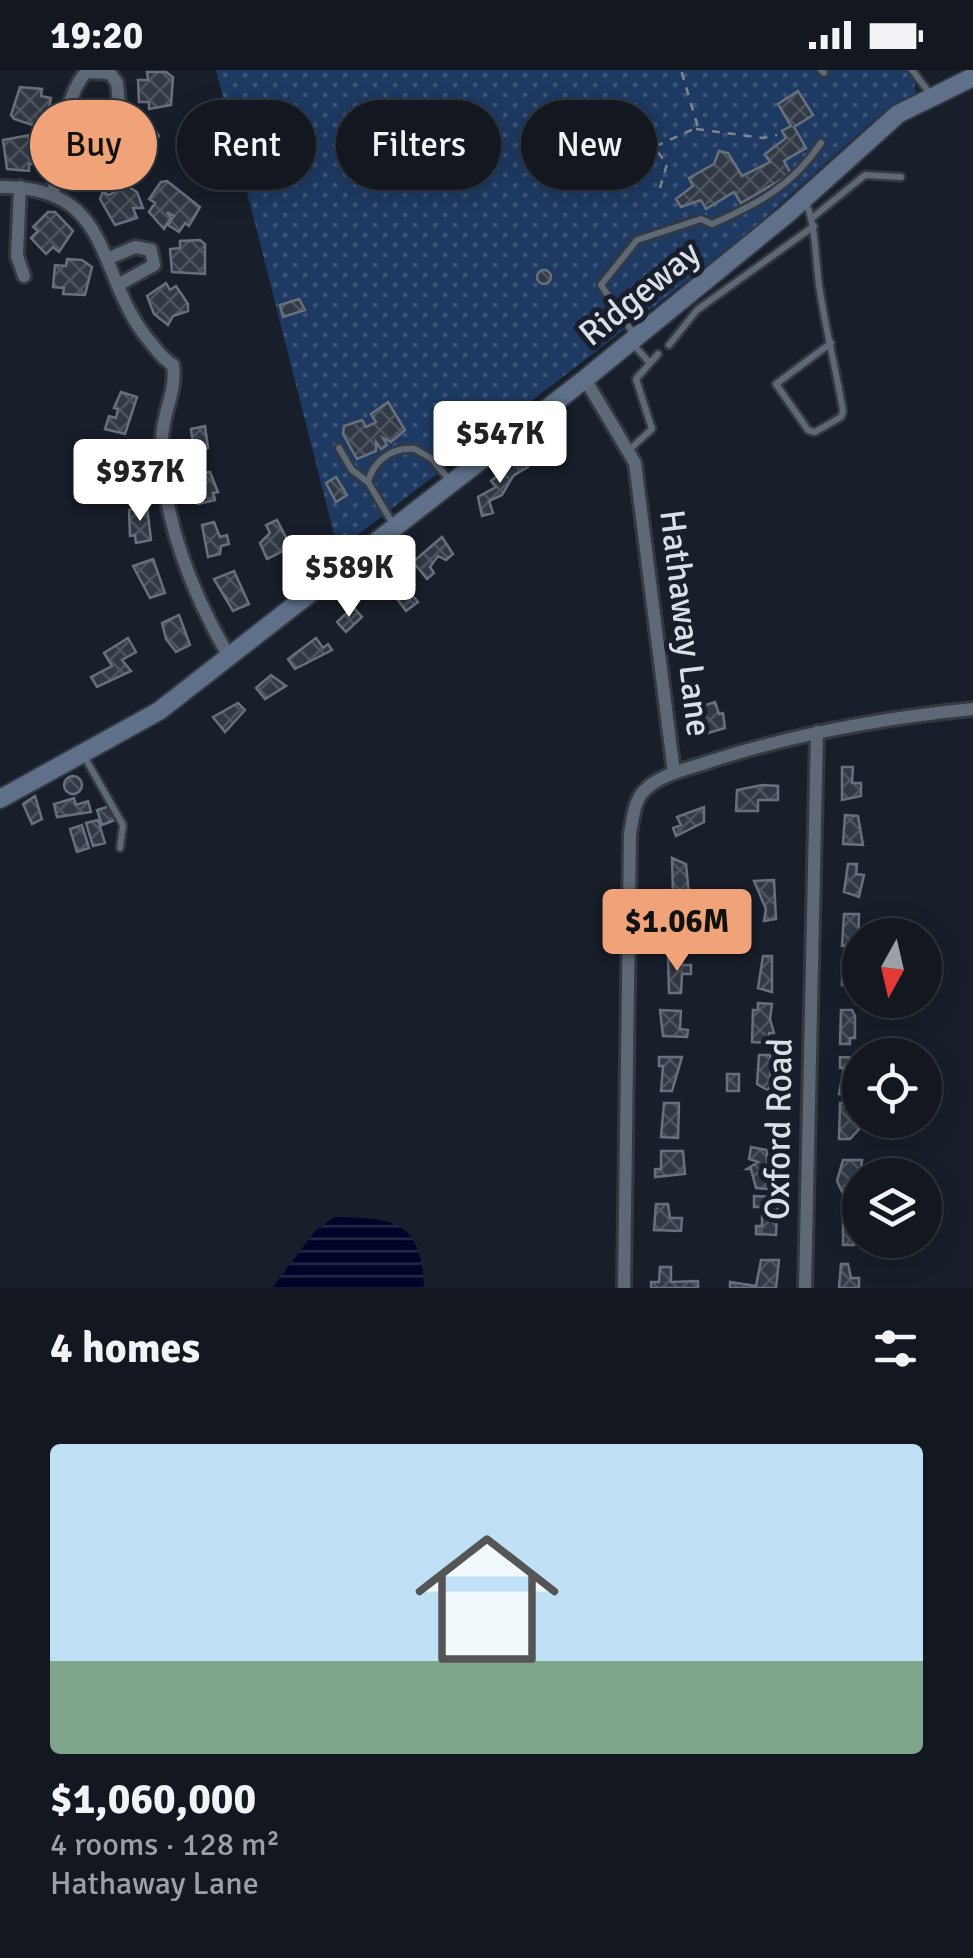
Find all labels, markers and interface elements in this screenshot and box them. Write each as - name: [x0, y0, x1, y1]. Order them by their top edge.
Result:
- text: 19:20: [50, 12, 143, 59]
- chip: Buy: [30, 100, 157, 190]
- chip: Rent: [177, 100, 316, 190]
- chip: Filters: [336, 100, 501, 190]
- chip: New: [521, 100, 657, 190]
- street label: Ridgeway: [570, 232, 709, 355]
- pin: $547K: [430, 401, 570, 486]
- text: $547K: [456, 414, 544, 453]
- pin: $937K: [70, 439, 210, 524]
- text: $937K: [96, 452, 184, 491]
- street label: Hathaway Lane: [650, 507, 721, 739]
- pin: $589K: [279, 535, 419, 620]
- text: $589K: [305, 548, 393, 587]
- pin: $1.06M: [596, 889, 758, 974]
- text: $1.06M: [625, 902, 729, 941]
- north arrow: [842, 918, 942, 1018]
- map controls: [842, 918, 942, 1258]
- street label: Oxford Road: [755, 1038, 802, 1221]
- button: locate: [842, 1038, 942, 1138]
- button: layers: [842, 1158, 942, 1258]
- icon: filters: [868, 1321, 923, 1376]
- text: 4 homes: [50, 1323, 200, 1374]
- icon: home: [397, 1509, 577, 1689]
- text: $1,060,000: [50, 1774, 256, 1825]
- text: 4 rooms · 128 m²: [50, 1825, 280, 1864]
- text: Hathaway Lane: [50, 1864, 259, 1903]

